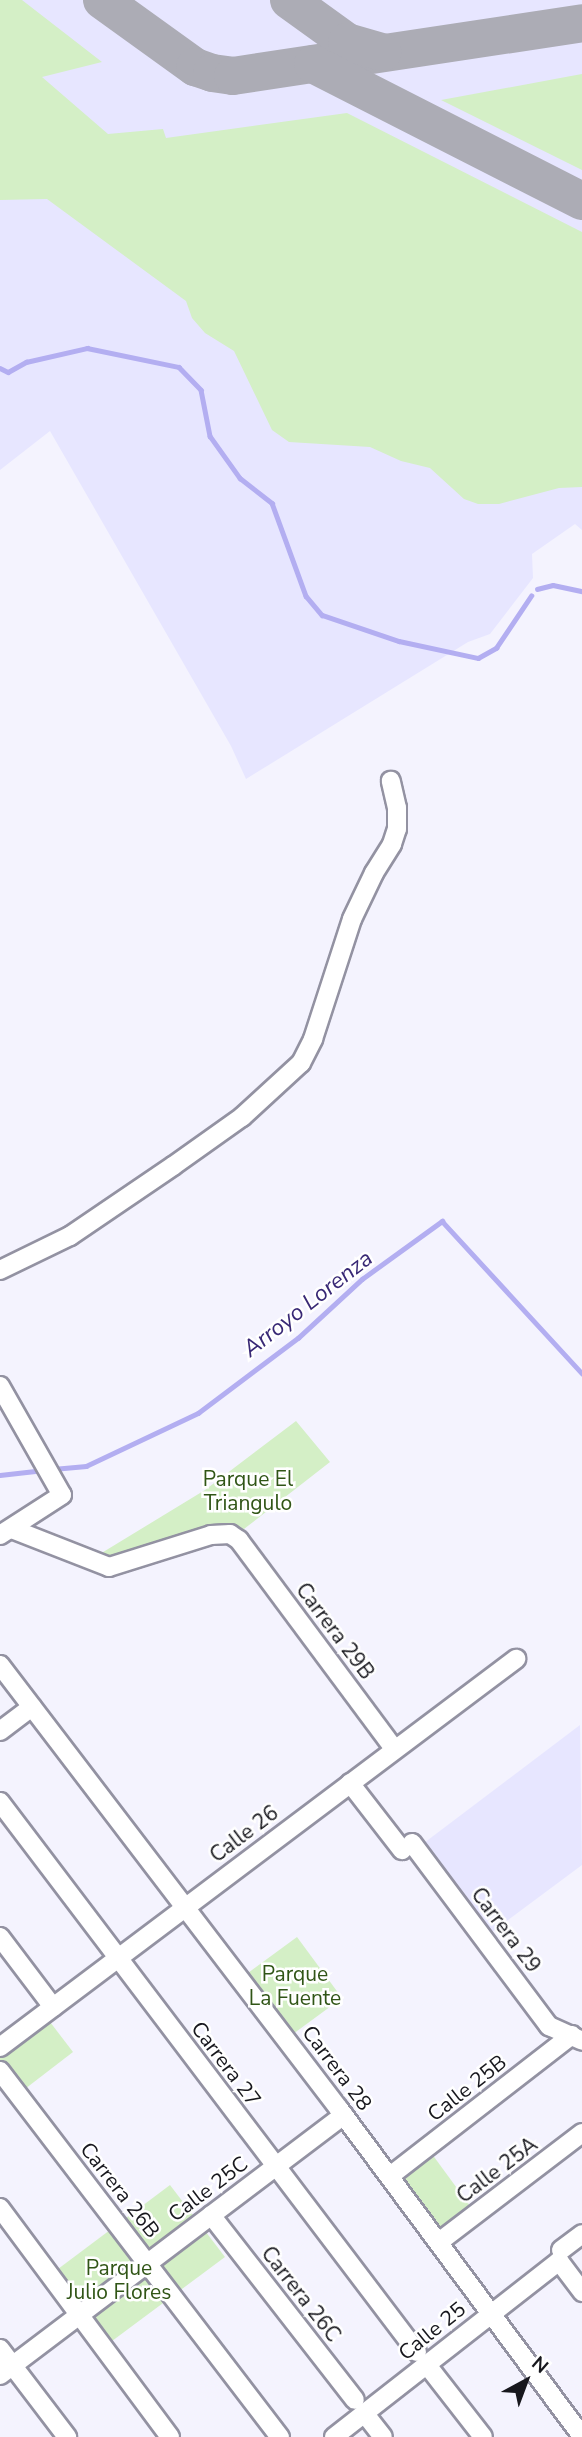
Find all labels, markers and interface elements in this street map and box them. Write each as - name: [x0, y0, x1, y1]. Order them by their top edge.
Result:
- water label: Arroyo Lorenza: [238, 1245, 378, 1363]
- park label: Parque El Triangulo: [203, 1466, 293, 1516]
- street label: Carrera 29B: [291, 1578, 379, 1684]
- street label: Calle 26: [205, 1800, 283, 1868]
- street label: Carrera 29: [466, 1882, 546, 1978]
- park label: Parque La Fuente: [249, 1961, 341, 2011]
- street label: Carrera 27: [186, 2016, 266, 2112]
- street label: Carrera 28: [297, 2020, 377, 2116]
- street label: Calle 25B: [423, 2049, 511, 2127]
- street label: Calle 25A: [452, 2132, 542, 2208]
- street label: Carrera 26B: [75, 2137, 165, 2243]
- street label: Calle 25C: [163, 2151, 253, 2227]
- street label: Carrera 26C: [256, 2241, 346, 2347]
- park label: Parque Julio Flores: [67, 2255, 171, 2305]
- street label: Calle 25: [393, 2296, 471, 2366]
- north arrow: [491, 2346, 561, 2416]
- text: N: [526, 2351, 554, 2380]

